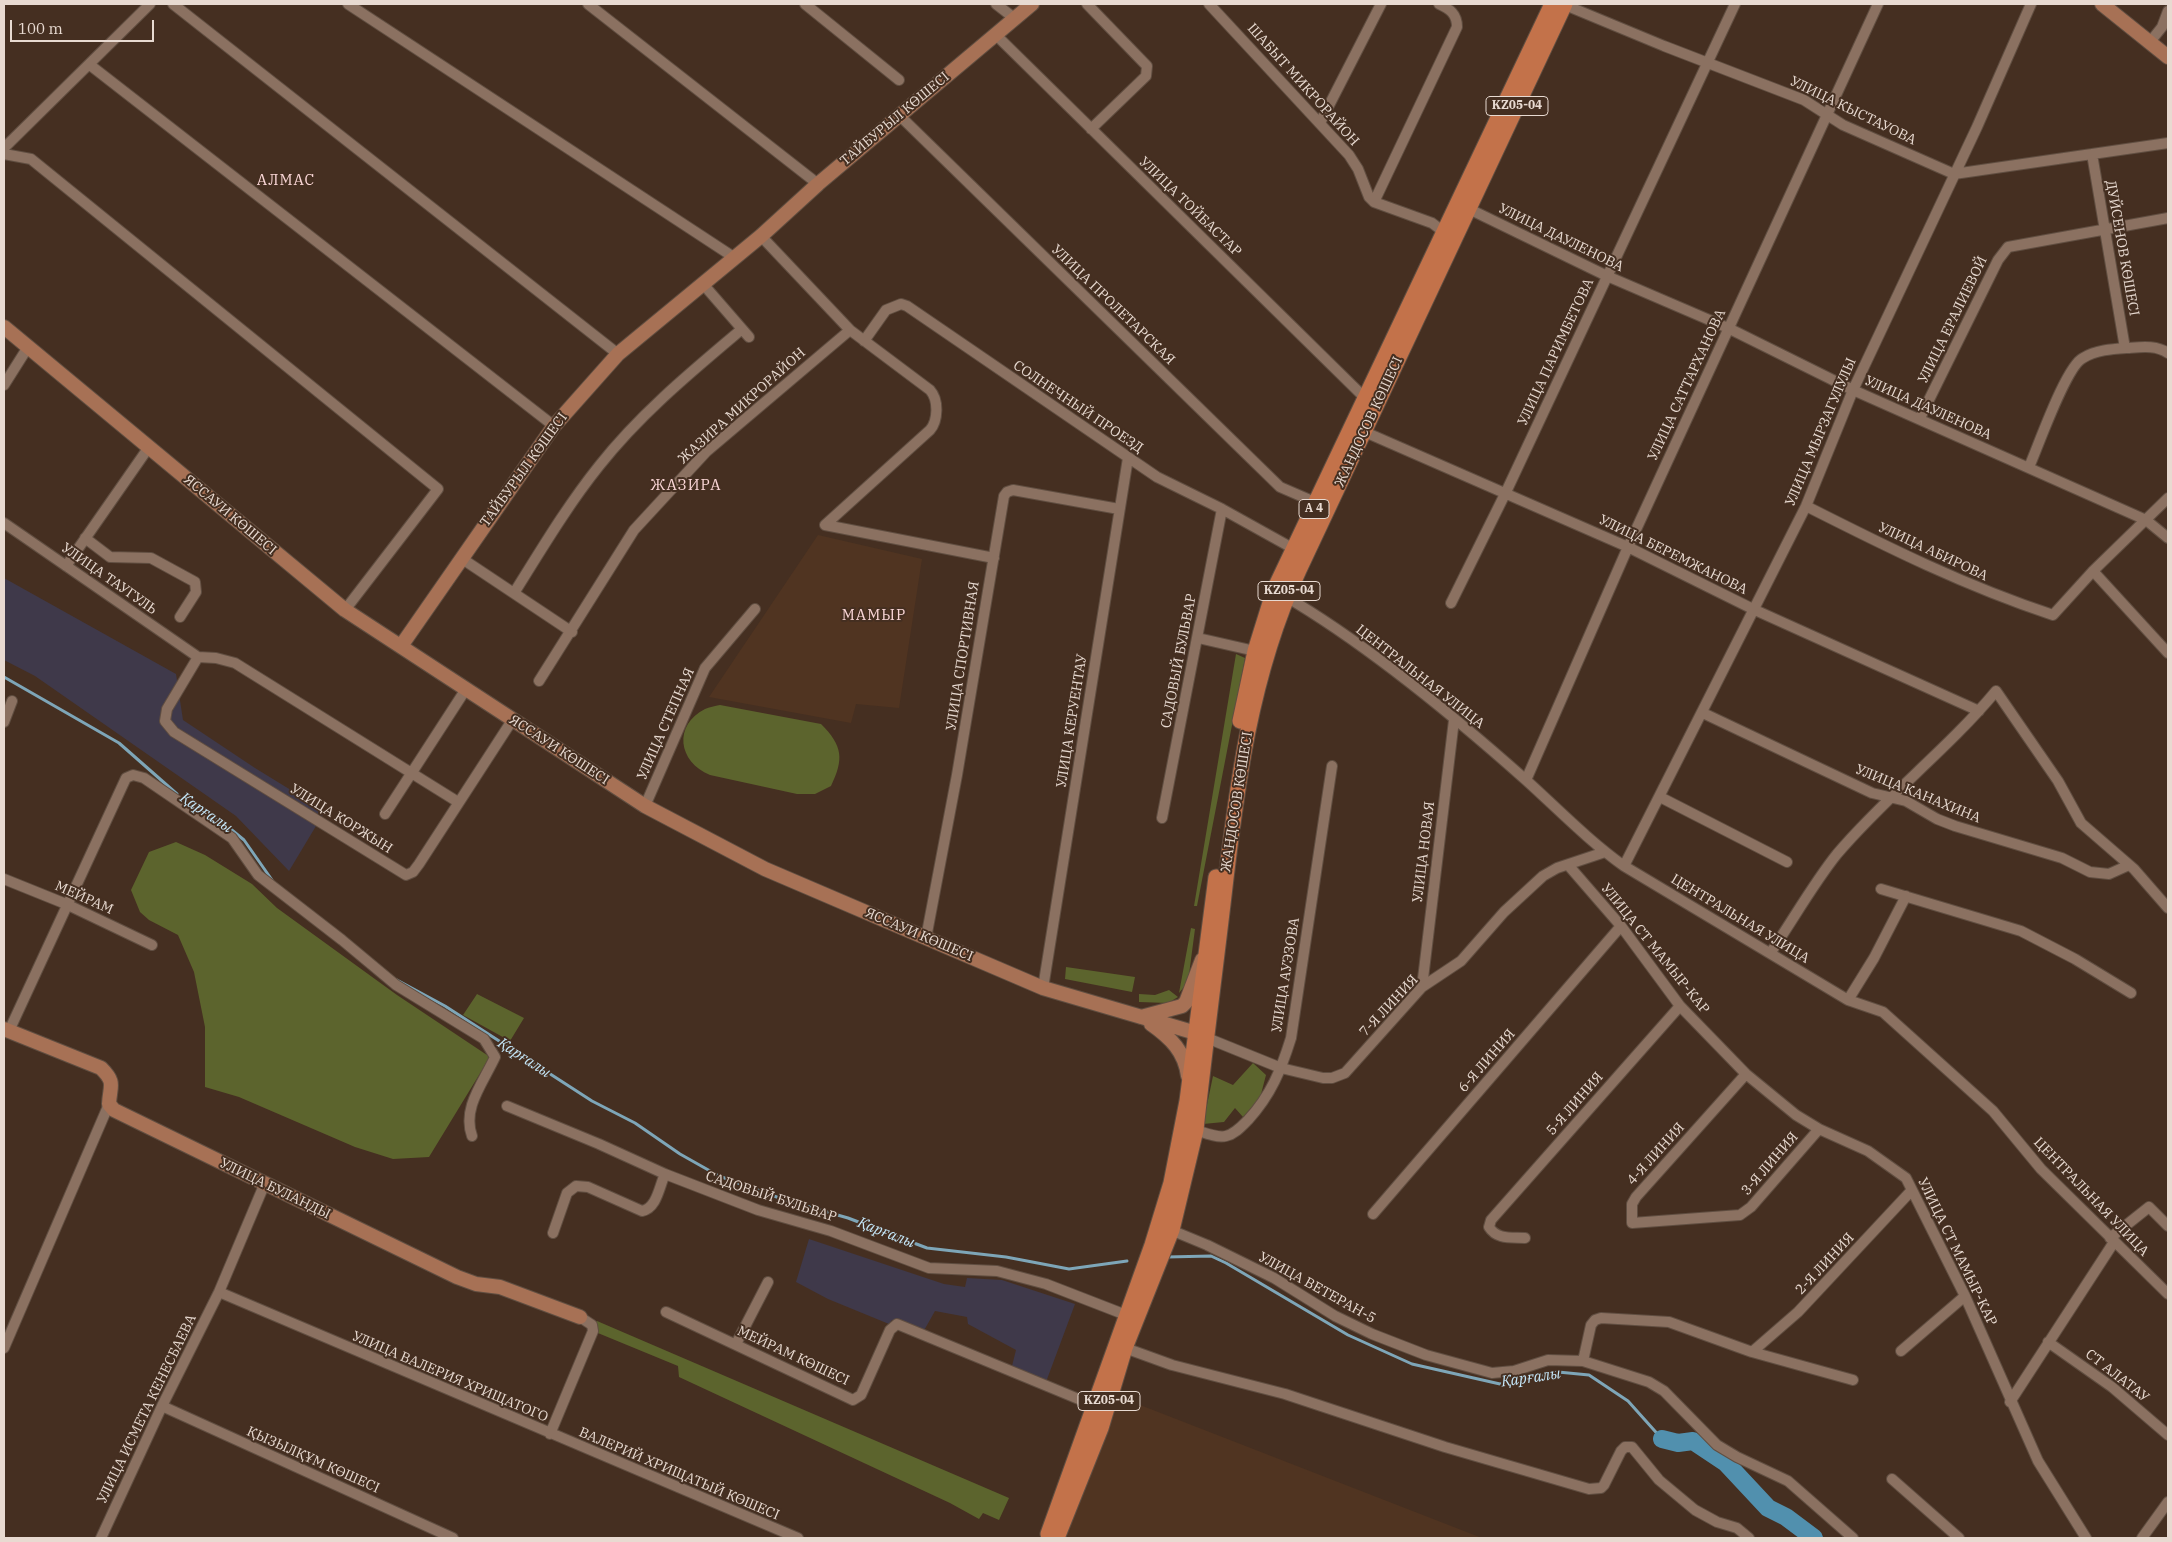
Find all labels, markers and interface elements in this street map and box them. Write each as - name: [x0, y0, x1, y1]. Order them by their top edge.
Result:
- scale bar: [12, 10, 156, 42]
- text: 100 m: [18, 19, 63, 38]
- street label: ШАБЫТ МИКРОРАЙОН: [1244, 20, 1362, 150]
- street label: ТАЙБУРЫЛ КӨШЕСІ: [837, 69, 953, 169]
- street label: УЛИЦА КЫСТАУОВА: [1787, 73, 1919, 149]
- road number: KZ05-04: [1486, 96, 1548, 115]
- street label: УЛИЦА ТОЙБАСТАР: [1135, 154, 1245, 260]
- district label: АЛМАС: [256, 172, 316, 190]
- street label: ДУЙСЕНОВ КӨШЕСІ: [2102, 179, 2142, 317]
- street label: УЛИЦА ДАУЛЕНОВА: [1496, 200, 1626, 276]
- street label: УЛИЦА ПРОЛЕТАРСКАЯ: [1048, 242, 1178, 368]
- street label: УЛИЦА ЕРАЛИЕВОЙ: [1915, 254, 1991, 386]
- street label: УЛИЦА ПАРИМБЕТОВА: [1514, 276, 1598, 428]
- street label: УЛИЦА САТТАРХАНОВА: [1645, 307, 1729, 463]
- street label: ЖАЗИРА МИКРОРАЙОН: [675, 344, 809, 468]
- street label: ЖАНДОСОВ КӨШЕСІ: [1331, 354, 1407, 490]
- street label: УЛИЦА МЫРЗАГУЛУЛЫ: [1782, 355, 1860, 509]
- street label: СОЛНЕЧНЫЙ ПРОЕЗД: [1010, 357, 1146, 457]
- street label: УЛИЦА ДАУЛЕНОВА: [1862, 372, 1994, 444]
- street label: ТАЙБУРЫЛ КӨШЕСІ: [477, 410, 571, 530]
- street label: ЯССАУИ КӨШЕСІ: [180, 471, 280, 559]
- district label: ЖАЗИРА: [650, 477, 722, 495]
- road number: А 4: [1299, 499, 1329, 518]
- street label: УЛИЦА БЕРЕМЖАНОВА: [1596, 512, 1750, 598]
- street label: УЛИЦА АБИРОВА: [1875, 519, 1991, 585]
- street label: УЛИЦА ТАУГУЛЬ: [58, 540, 160, 618]
- street label: УЛИЦА СПОРТИВНАЯ: [943, 580, 983, 732]
- road number: KZ05-04: [1258, 582, 1320, 600]
- street label: САДОВЫЙ БУЛЬВАР: [1158, 592, 1200, 730]
- district label: МАМЫР: [841, 607, 907, 625]
- street label: ЦЕНТРАЛЬНАЯ УЛИЦА: [1352, 622, 1488, 732]
- street label: УЛИЦА КЕРУЕНТАУ: [1053, 653, 1091, 789]
- street label: УЛИЦА СТЕПНАЯ: [634, 665, 698, 783]
- street label: ЯССАУИ КӨШЕСІ: [506, 711, 612, 789]
- street label: ЖАНДОСОВ КӨШЕСІ: [1218, 731, 1256, 873]
- street label: УЛИЦА КАНАХИНА: [1853, 761, 1983, 827]
- street label: УЛИЦА КОРЖЫН: [287, 781, 395, 857]
- water label: Қарғалы: [176, 789, 236, 837]
- street label: УЛИЦА НОВАЯ: [1409, 801, 1439, 903]
- street label: ЦЕНТРАЛЬНАЯ УЛИЦА: [1668, 871, 1812, 967]
- street label: МЕЙРАМ: [52, 878, 116, 918]
- street label: УЛИЦА СТ МАМЫР-КАР: [1597, 880, 1713, 1018]
- street label: ЯССАУИ КӨШЕСІ: [862, 905, 976, 965]
- street label: УЛИЦА АУЭЗОВА: [1269, 916, 1303, 1034]
- street label: 7-Я ЛИНИЯ: [1356, 972, 1422, 1040]
- street label: 6-Я ЛИНИЯ: [1455, 1026, 1519, 1096]
- water label: Қарғалы: [494, 1034, 554, 1082]
- street label: 5-Я ЛИНИЯ: [1543, 1069, 1607, 1139]
- street label: 4-Я ЛИНИЯ: [1624, 1119, 1688, 1189]
- street label: 3-Я ЛИНИЯ: [1738, 1129, 1802, 1199]
- street label: ЦЕНТРАЛЬНАЯ УЛИЦА: [2030, 1134, 2152, 1260]
- street label: УЛИЦА БУЛАНДЫ: [217, 1155, 333, 1223]
- street label: САДОВЫЙ БУЛЬВАР: [703, 1168, 839, 1226]
- street label: УЛИЦА СТ МАМЫР-КАР: [1914, 1175, 2000, 1329]
- water label: Қарғалы: [855, 1214, 917, 1252]
- street label: 2-Я ЛИНИЯ: [1792, 1230, 1858, 1298]
- street label: УЛИЦА ВЕТЕРАН-5: [1255, 1249, 1379, 1327]
- street label: УЛИЦА ИСМЕТА КЕНЕСБАЕВА: [94, 1312, 200, 1506]
- street label: МЕЙРАМ КӨШЕСІ: [734, 1323, 852, 1389]
- street label: УЛИЦА ВАЛЕРИЯ ХРИЩАТОГО: [349, 1328, 551, 1426]
- street label: СТ АЛАТАУ: [2082, 1346, 2152, 1406]
- water label: Қарғалы: [1500, 1365, 1562, 1391]
- road number: KZ05-04: [1078, 1392, 1140, 1410]
- street label: ҚЫЗЫЛҚҰМ КӨШЕСІ: [244, 1423, 382, 1497]
- street label: ВАЛЕРИЙ ХРИЩАТЫЙ КӨШЕСІ: [576, 1424, 782, 1524]

